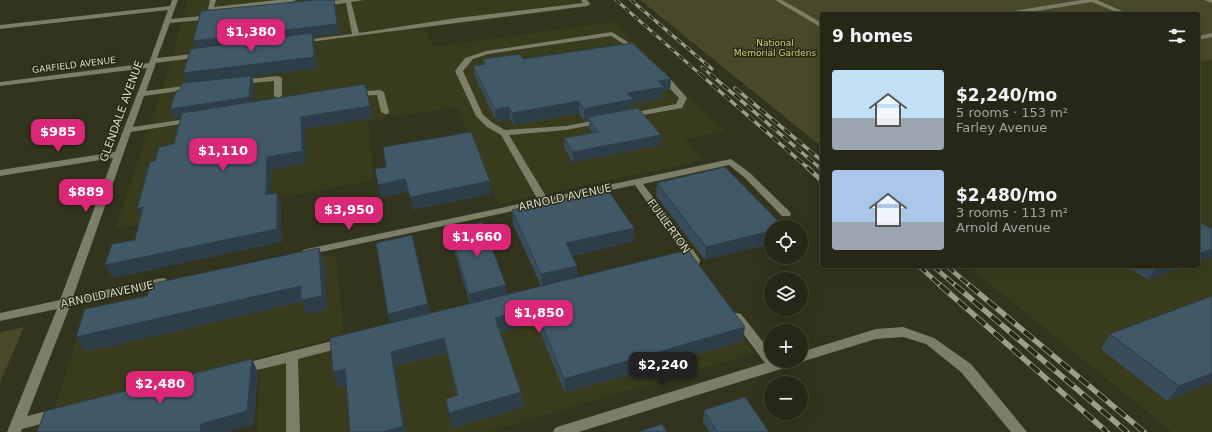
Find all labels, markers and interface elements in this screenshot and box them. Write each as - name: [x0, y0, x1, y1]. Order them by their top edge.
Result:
- pin: $1,380: [218, 19, 284, 53]
- text: $1,380: [226, 24, 276, 39]
- icon: filters: [1166, 25, 1188, 47]
- text: 9 homes: [832, 26, 913, 46]
- park label: National Memorial Gardens: [734, 38, 816, 58]
- street label: GARFIELD AVENUE: [32, 55, 117, 75]
- street label: GLENDALE AVENUE: [97, 59, 146, 164]
- text: $2,240/mo: [956, 85, 1057, 105]
- icon: home: [864, 86, 912, 134]
- text: 5 rooms · 153 m²: [956, 105, 1068, 120]
- pin: $985: [34, 119, 82, 153]
- text: Farley Avenue: [956, 120, 1047, 135]
- text: $985: [40, 124, 76, 139]
- pin: $1,110: [190, 138, 256, 172]
- text: $1,110: [198, 143, 248, 158]
- pin: $889: [62, 179, 110, 213]
- street label: ARNOLD AVENUE: [517, 181, 613, 214]
- text: $889: [68, 184, 104, 199]
- text: $2,480/mo: [956, 185, 1057, 205]
- icon: home: [864, 186, 912, 234]
- pin: $3,950: [316, 197, 382, 231]
- street label: FULLERTON: [645, 197, 693, 256]
- text: $3,950: [324, 202, 374, 217]
- text: 3 rooms · 113 m²: [956, 205, 1068, 220]
- map controls: [764, 220, 808, 420]
- button: locate: [764, 220, 808, 264]
- text: Arnold Avenue: [956, 220, 1051, 235]
- pin: $1,660: [444, 224, 510, 258]
- text: $1,660: [452, 229, 502, 244]
- button: layers: [764, 272, 808, 316]
- street label: ARNOLD AVENUE: [59, 278, 155, 311]
- pin: $1,850: [506, 300, 572, 334]
- text: $1,850: [514, 305, 564, 320]
- button: +: [764, 324, 808, 368]
- pin: $2,240: [630, 352, 696, 386]
- text: $2,240: [638, 357, 688, 372]
- pin: $2,480: [127, 371, 193, 405]
- text: $2,480: [135, 376, 185, 391]
- button: −: [764, 376, 808, 420]

